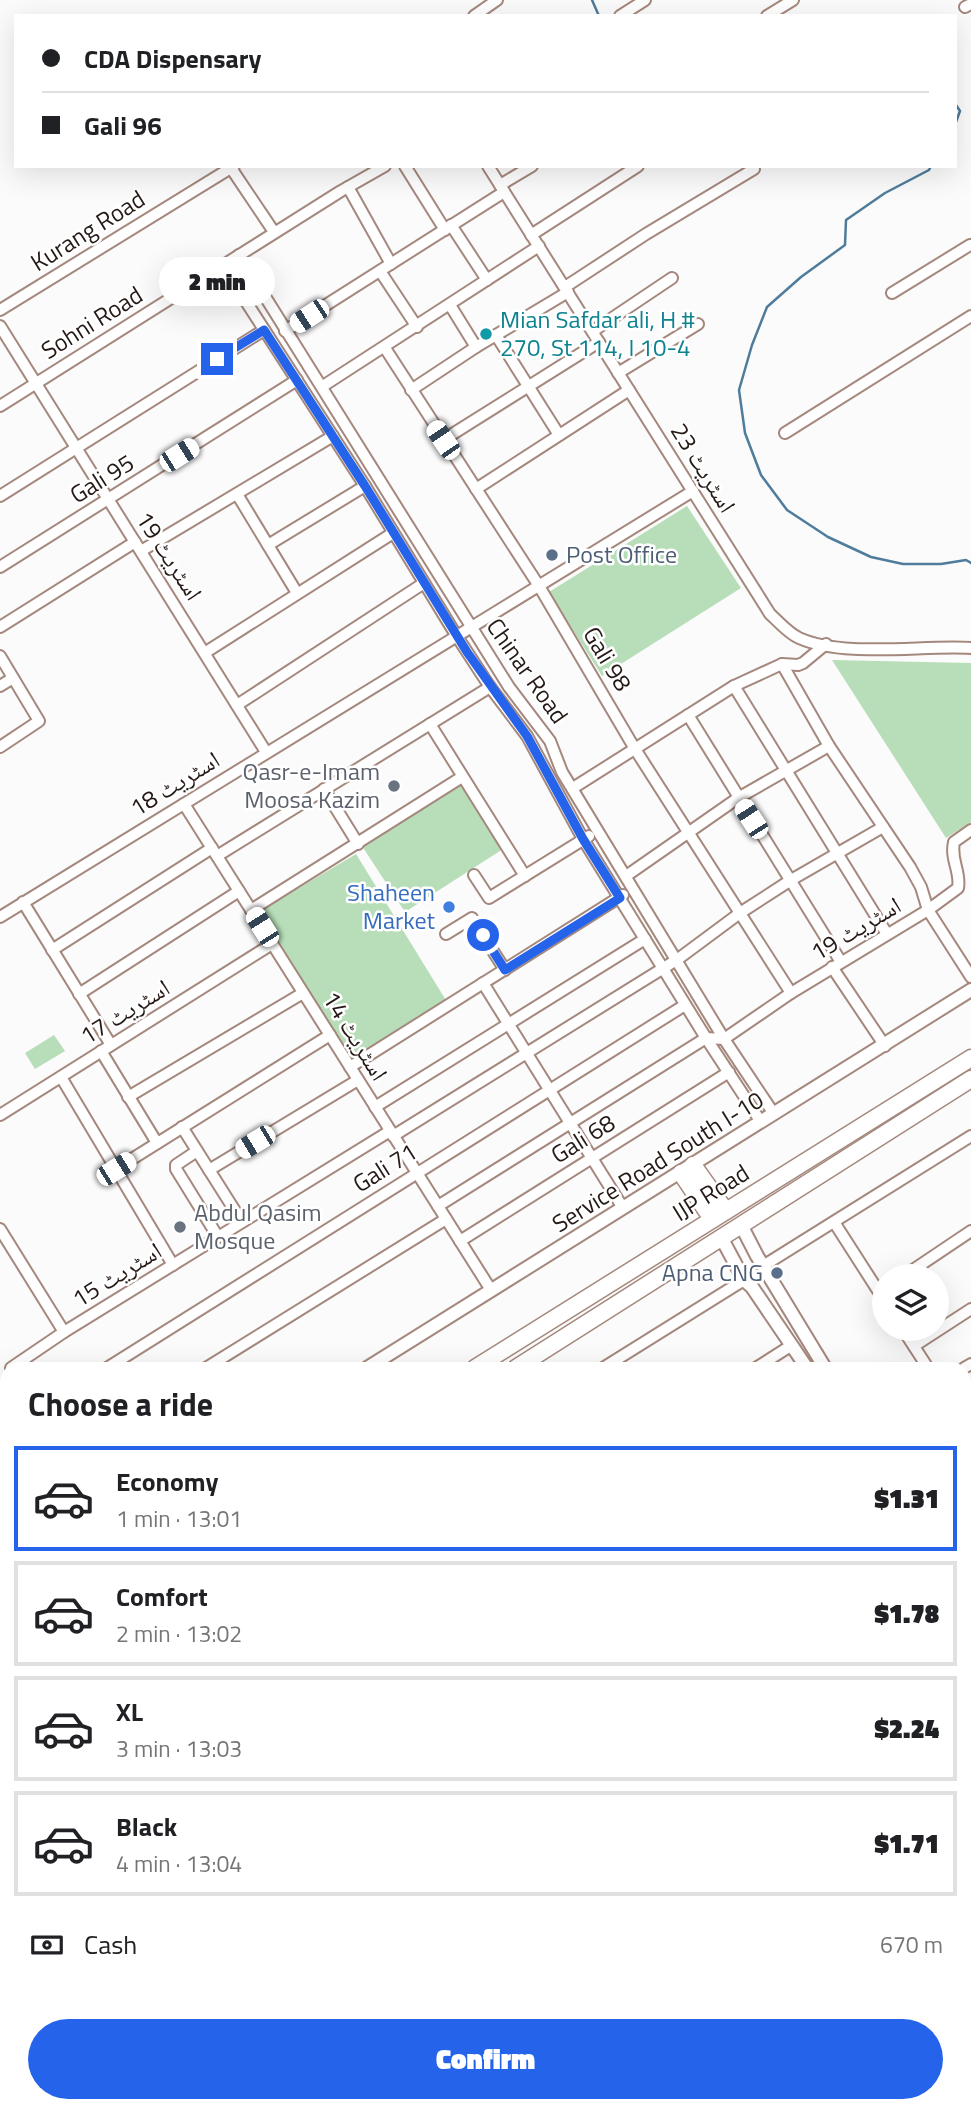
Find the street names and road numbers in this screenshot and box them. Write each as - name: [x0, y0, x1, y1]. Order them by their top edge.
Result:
- street label: Kurang Road: [23, 181, 152, 280]
- street label: Sohni Road: [34, 277, 149, 368]
- street label: اسٹریٹ 23: [662, 416, 746, 519]
- street label: Gali 95: [62, 444, 141, 512]
- street label: اسٹریٹ 19: [128, 504, 212, 607]
- street label: Chinar Road: [478, 610, 577, 731]
- street label: Gali 98: [574, 619, 641, 698]
- street label: اسٹریٹ 18: [123, 741, 226, 825]
- street label: اسٹریٹ 19: [803, 887, 908, 969]
- street label: اسٹریٹ 17: [73, 969, 176, 1053]
- street label: اسٹریٹ 14: [314, 984, 398, 1087]
- street label: Service Road South I-10: [545, 1081, 770, 1241]
- street label: Gali 68: [543, 1104, 622, 1172]
- street label: Gali 71: [345, 1133, 424, 1201]
- street label: IJP Road: [665, 1155, 756, 1230]
- street label: اسٹریٹ 15: [65, 1232, 168, 1316]

